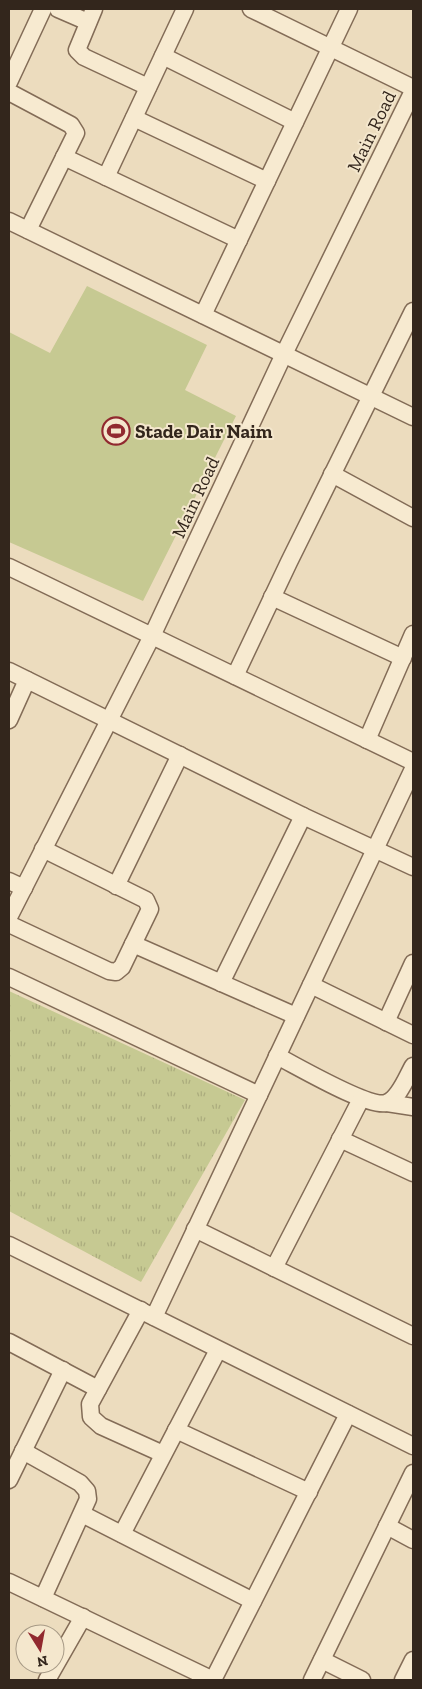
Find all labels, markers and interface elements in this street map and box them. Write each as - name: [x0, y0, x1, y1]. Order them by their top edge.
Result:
- street label: Main Road: [342, 87, 401, 175]
- sports icon: Stade Dair Naim: [101, 416, 131, 446]
- place label: Stade Dair Naim: [135, 420, 273, 443]
- street label: Main Road: [167, 452, 225, 542]
- north arrow: [15, 1624, 65, 1674]
- text: N: [35, 1652, 49, 1671]

